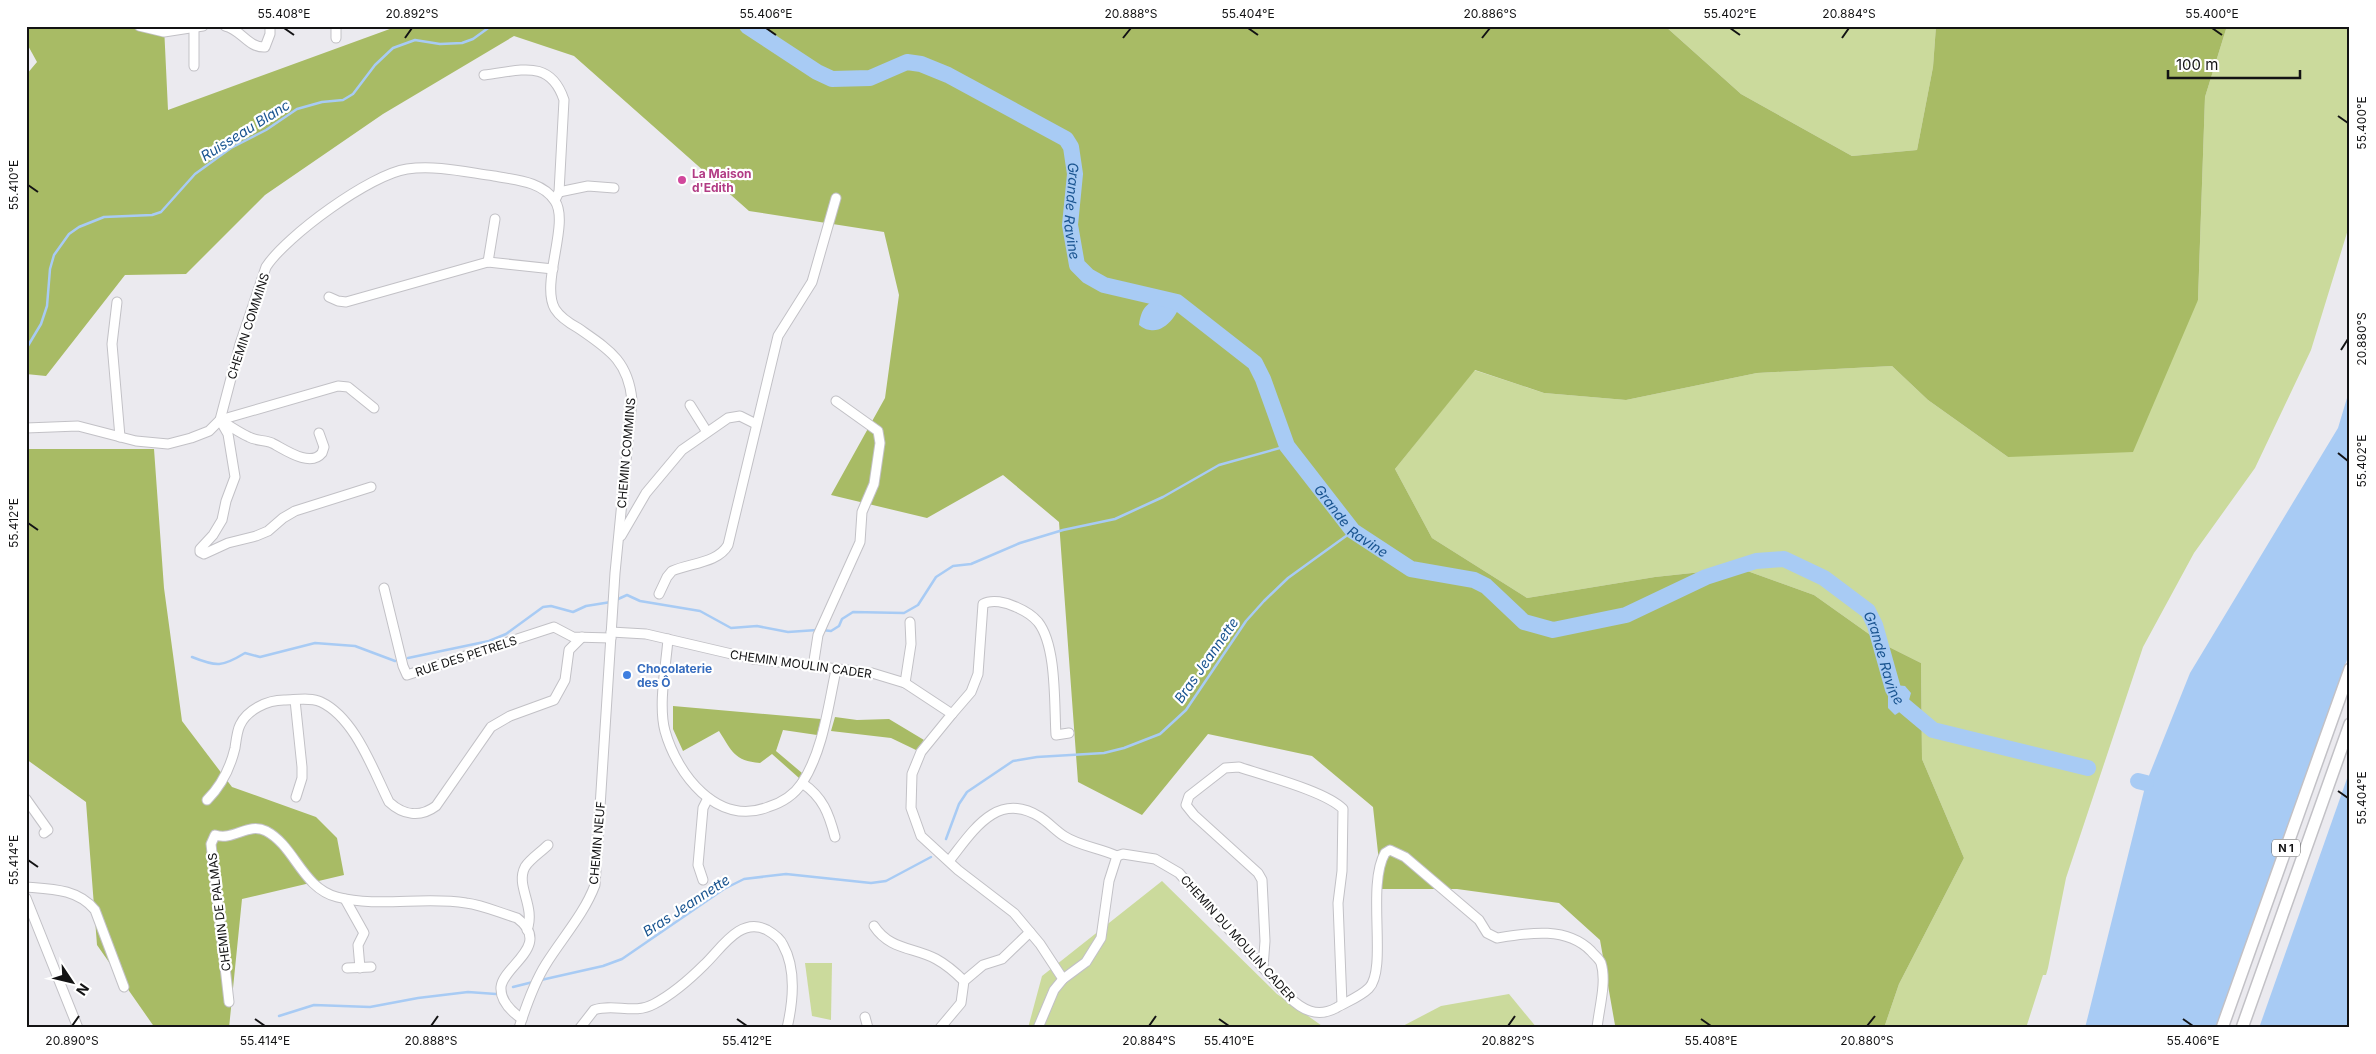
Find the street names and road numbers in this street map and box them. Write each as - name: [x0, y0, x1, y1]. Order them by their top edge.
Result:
- street label: CHEMIN COMMINS: [224, 271, 272, 381]
- street label: CHEMIN COMMINS: [614, 397, 638, 509]
- street label: RUE DES PETRELS: [413, 632, 519, 680]
- street label: CHEMIN MOULIN CADER: [729, 647, 873, 681]
- street label: CHEMIN NEUF: [586, 801, 608, 885]
- road number: N 1: [2272, 840, 2300, 856]
- street label: CHEMIN DE PALMAS: [204, 852, 234, 972]
- street label: CHEMIN DU MOULIN CADER: [1178, 872, 1299, 1004]

